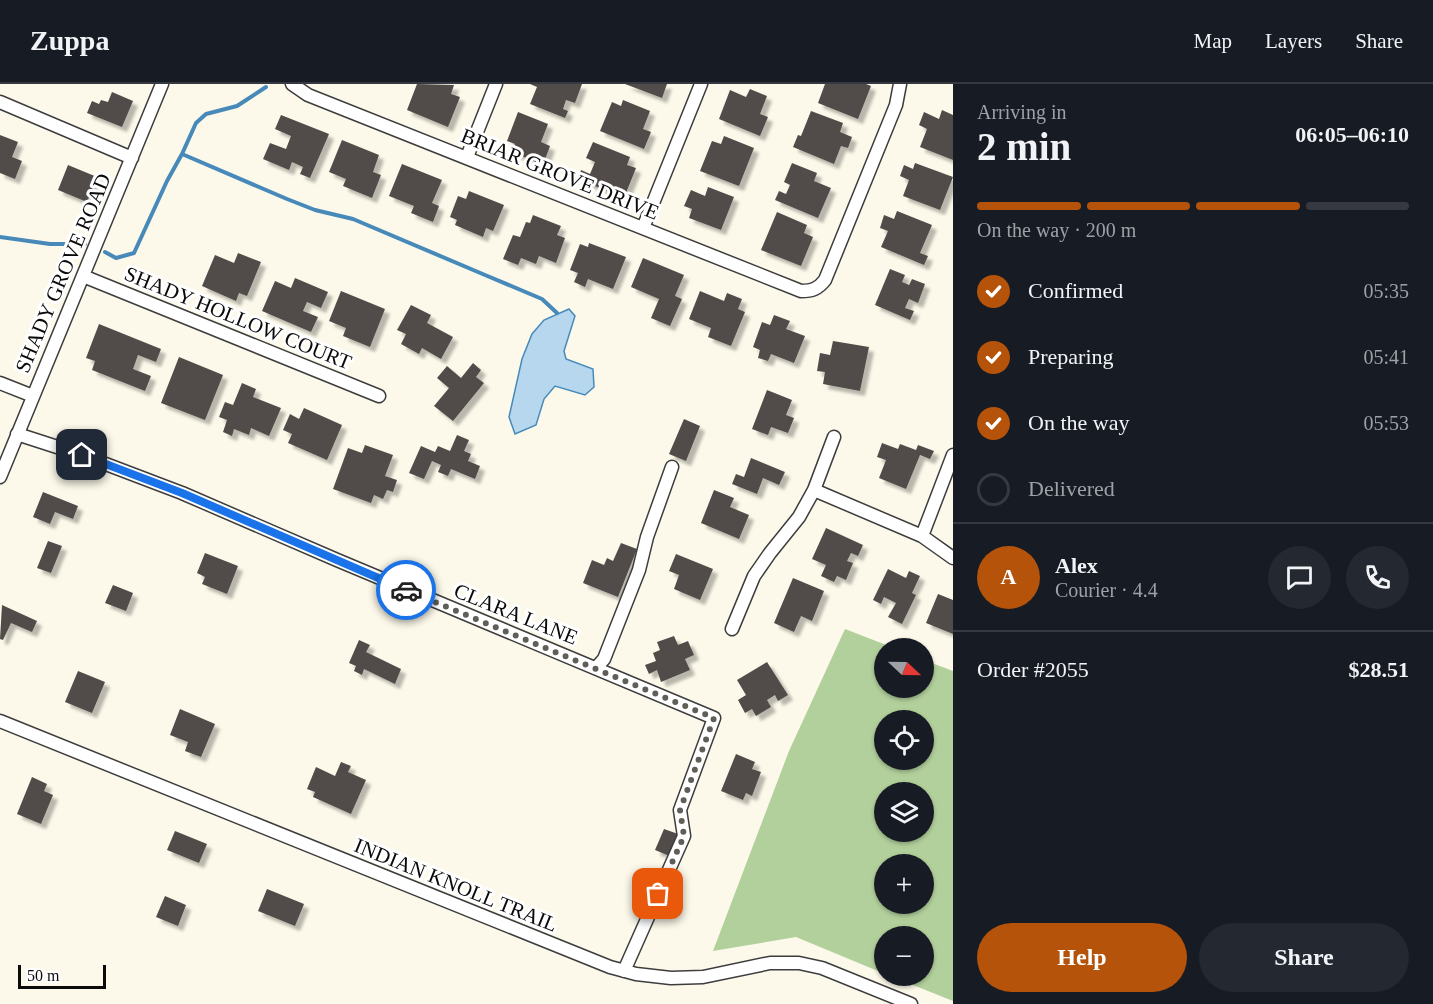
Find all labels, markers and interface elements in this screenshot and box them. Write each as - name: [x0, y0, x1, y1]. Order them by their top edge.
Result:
- text: Zuppa: [30, 25, 109, 56]
- text: Map: [1194, 29, 1232, 53]
- text: Layers: [1265, 29, 1322, 53]
- text: Share: [1355, 29, 1403, 53]
- text: Arriving in: [977, 101, 1066, 123]
- text: 06:05–06:10: [1295, 122, 1409, 147]
- street label: BRIAR GROVE DRIVE: [458, 123, 662, 225]
- text: 2 min: [977, 125, 1071, 168]
- street label: SHADY GROVE ROAD: [10, 170, 116, 376]
- text: On the way · 200 m: [977, 219, 1136, 241]
- street label: SHADY HOLLOW COURT: [121, 261, 355, 375]
- icon: check: [977, 275, 1010, 308]
- text: Confirmed: [1028, 278, 1123, 303]
- text: 05:35: [1363, 280, 1409, 302]
- icon: check: [977, 341, 1010, 374]
- text: Preparing: [1028, 344, 1114, 369]
- text: 05:41: [1363, 346, 1409, 368]
- icon: check: [977, 407, 1010, 440]
- text: On the way: [1028, 410, 1129, 435]
- text: 05:53: [1363, 412, 1409, 434]
- pin: [56, 429, 107, 480]
- icon: home: [65, 438, 98, 471]
- text: Delivered: [1028, 476, 1115, 501]
- button: chat: [1268, 546, 1331, 609]
- button: phone: [1346, 546, 1409, 609]
- text: Alex: [1055, 553, 1098, 578]
- courier: [376, 560, 436, 620]
- text: A: [1001, 564, 1016, 589]
- icon: car: [390, 574, 423, 607]
- street label: CLARA LANE: [451, 578, 581, 650]
- text: Courier · 4.4: [1055, 579, 1158, 601]
- north arrow: [874, 638, 934, 698]
- map controls: [874, 638, 934, 986]
- text: Order #2055: [977, 657, 1089, 682]
- text: $28.51: [1349, 657, 1409, 682]
- button: locate: [874, 710, 934, 770]
- button: layers: [874, 782, 934, 842]
- street label: INDIAN KNOLL TRAIL: [351, 833, 561, 937]
- button: +: [874, 854, 934, 914]
- pin: [632, 868, 683, 919]
- icon: bag: [641, 877, 674, 910]
- button: Help: [977, 923, 1187, 992]
- button: Share: [1199, 923, 1409, 992]
- button: −: [874, 926, 934, 986]
- scale bar: [18, 962, 106, 990]
- text: 50 m: [27, 967, 59, 984]

